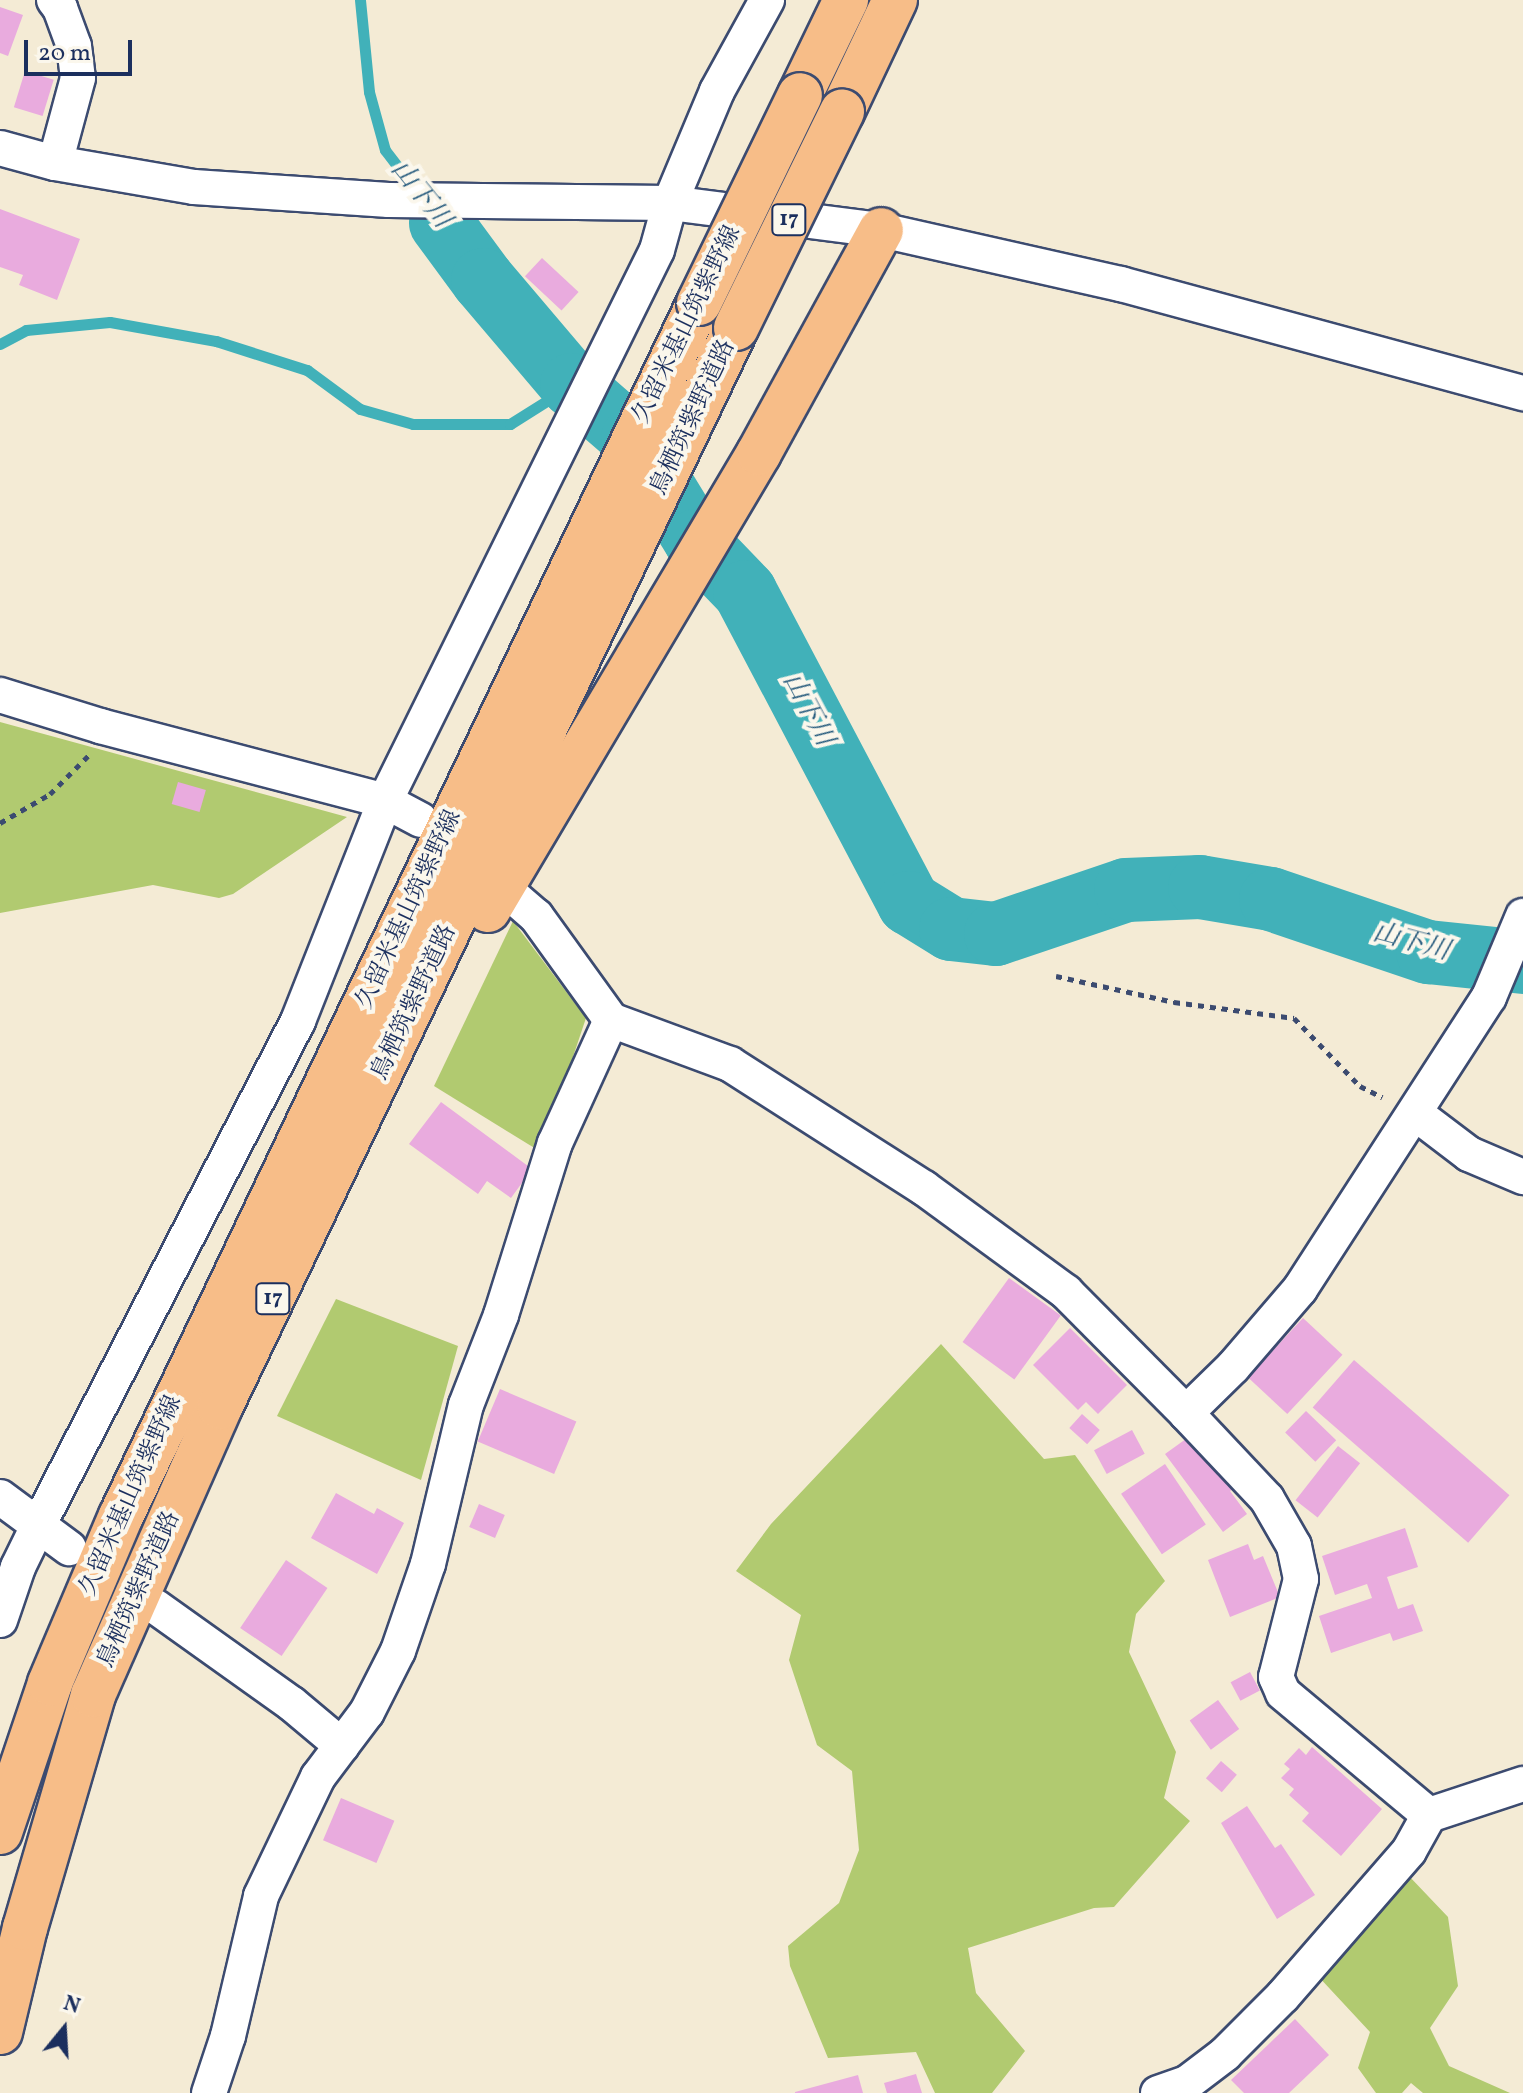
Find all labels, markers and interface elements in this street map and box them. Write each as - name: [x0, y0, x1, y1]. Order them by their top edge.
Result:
- scale bar: [28, 24, 136, 74]
- text: 20 m: [38, 37, 91, 71]
- water label: 山下川: [383, 155, 457, 235]
- road number: 17: [771, 202, 807, 238]
- street label: 久留米基山筑紫野線: [628, 222, 748, 428]
- street label: 鳥栖筑紫野道路: [645, 336, 743, 500]
- water label: 山下川: [775, 668, 839, 752]
- street label: 久留米基山筑紫野線: [351, 806, 469, 1014]
- water label: 山下川: [1369, 918, 1453, 968]
- street label: 鳥栖筑紫野道路: [366, 921, 464, 1085]
- road number: 17: [255, 1281, 291, 1317]
- street label: 久留米基山筑紫野線: [75, 1391, 189, 1601]
- street label: 鳥栖筑紫野道路: [93, 1507, 187, 1673]
- text: N: [59, 1988, 84, 2023]
- north arrow: [24, 1989, 104, 2069]

